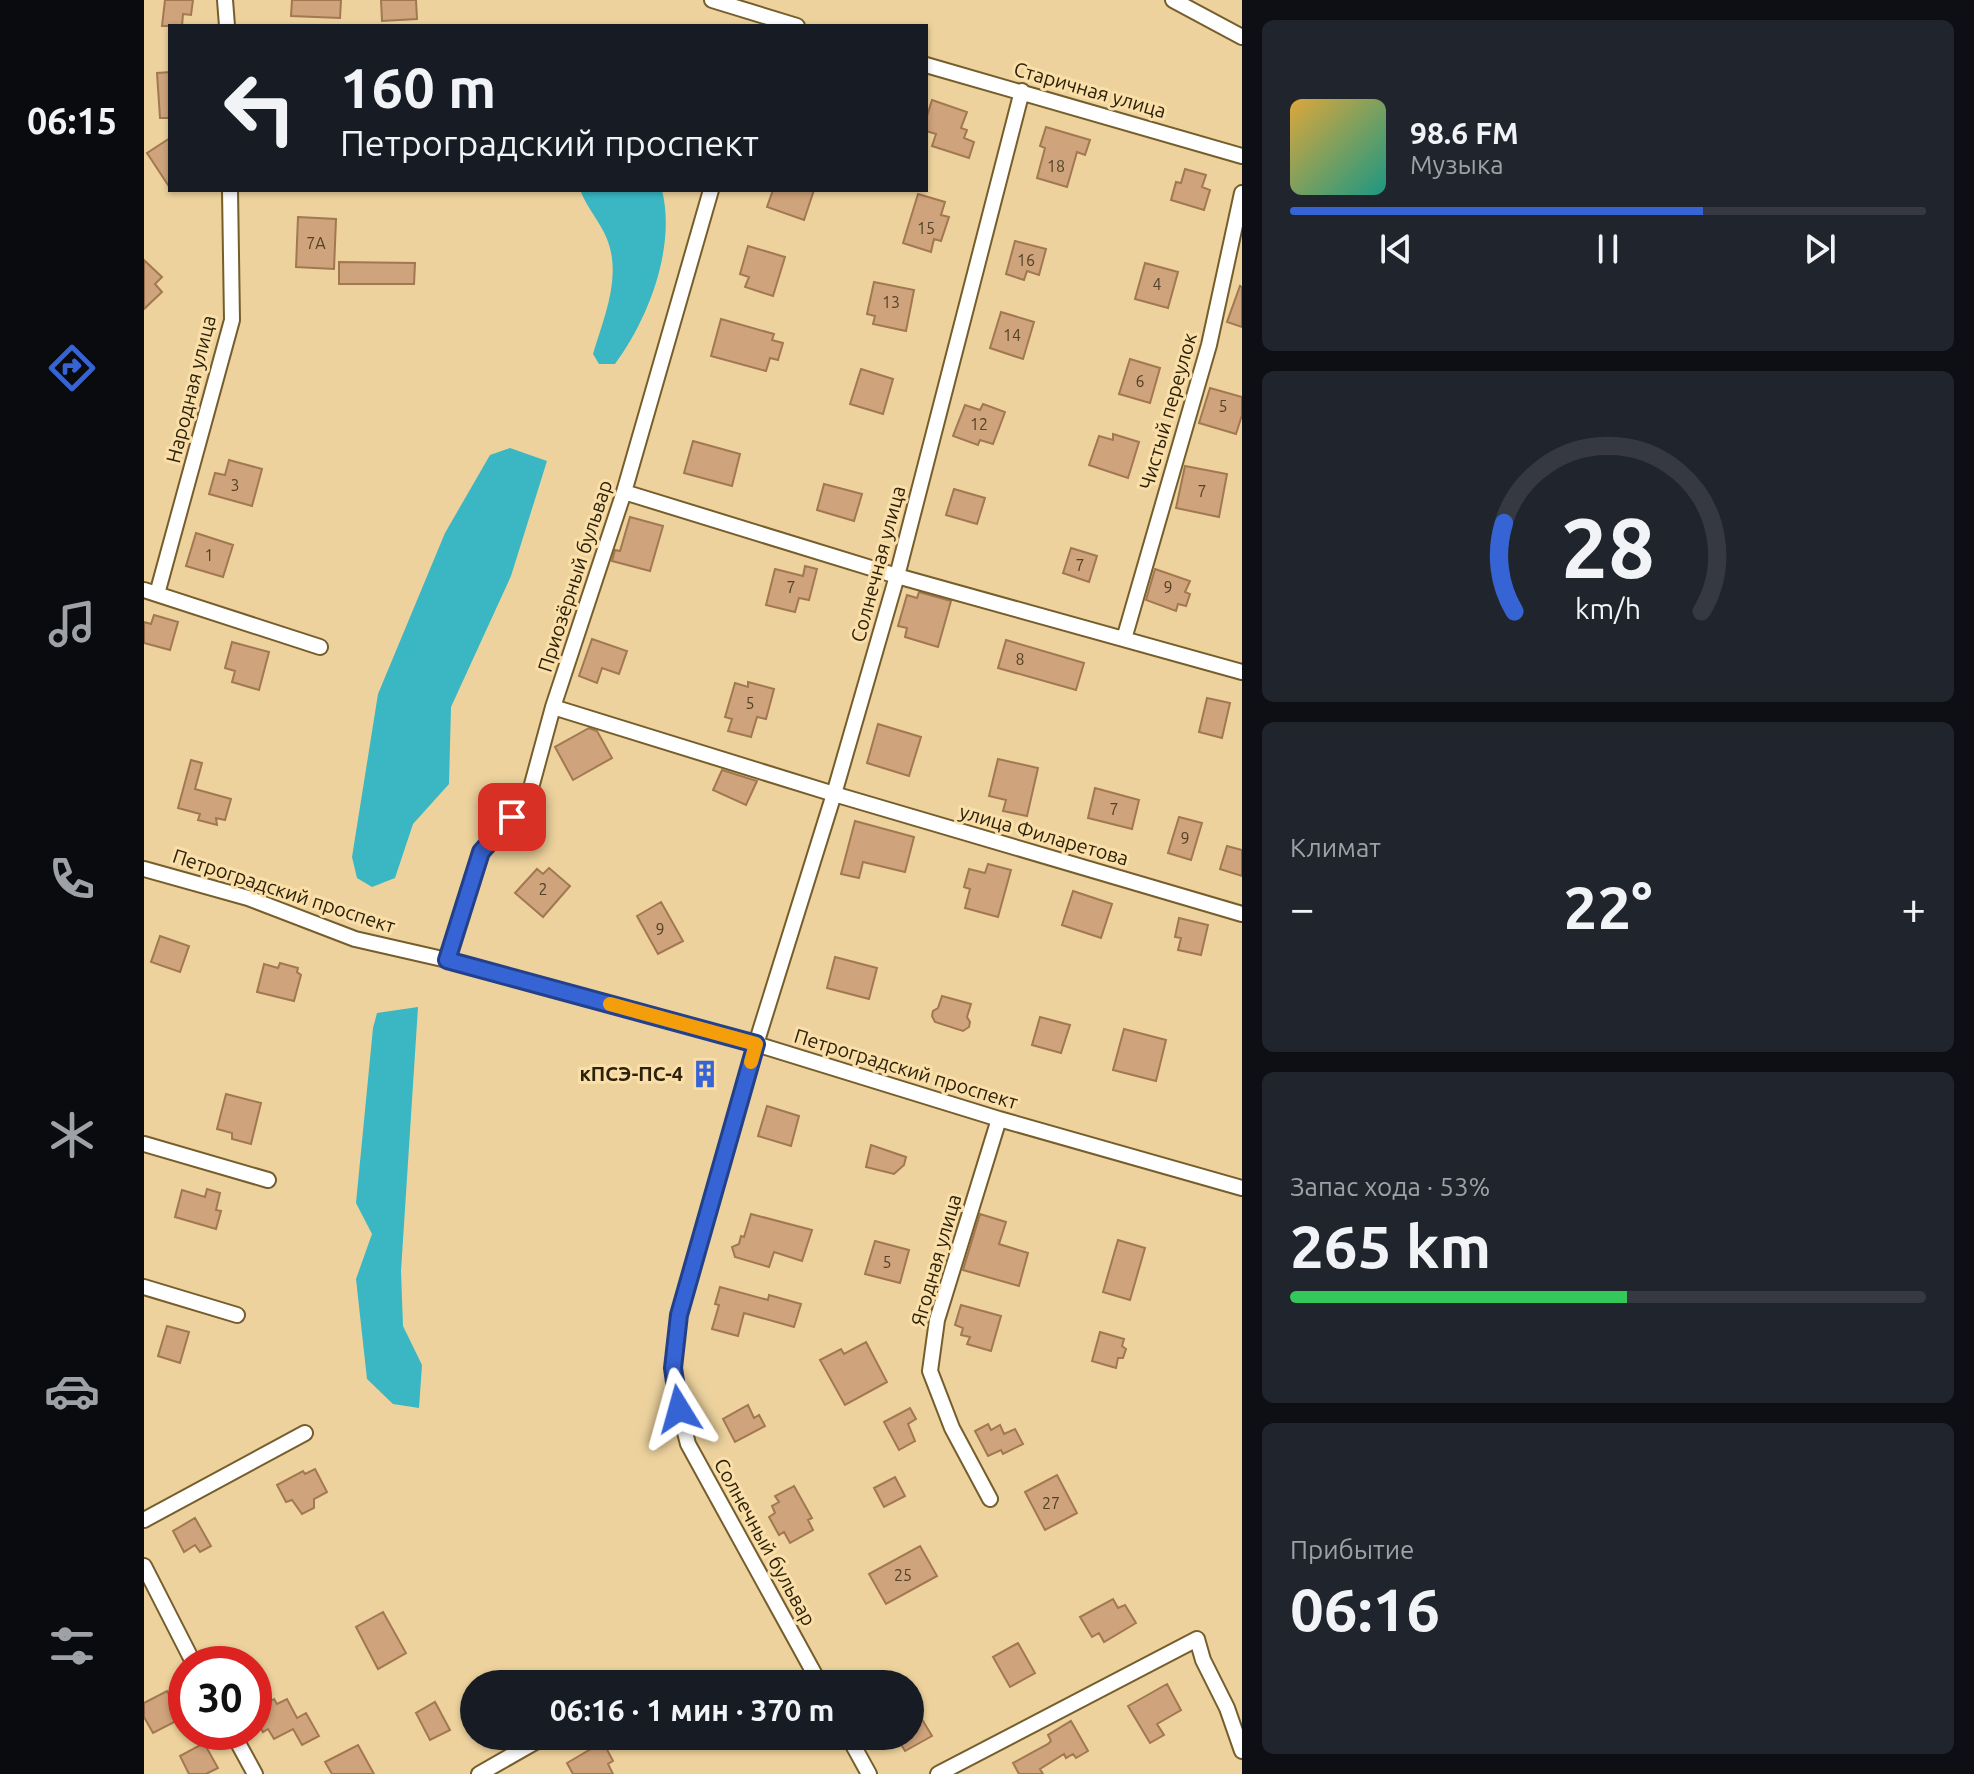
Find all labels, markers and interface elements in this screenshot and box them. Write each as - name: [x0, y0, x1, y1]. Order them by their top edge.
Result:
- icon: left: [208, 56, 312, 160]
- text: 160 m: [340, 56, 496, 119]
- street label: Старичная улица: [1011, 57, 1169, 122]
- text: 06:15: [27, 100, 117, 141]
- text: 98.6 FM: [1410, 116, 1519, 150]
- text: Петроградский проспект: [340, 122, 759, 163]
- text: Музыка: [1410, 150, 1504, 179]
- house number: 18: [1047, 157, 1065, 175]
- house number: 15: [917, 219, 935, 237]
- icon: previous: [1374, 227, 1418, 271]
- icon: pause: [1586, 227, 1630, 271]
- icon: next: [1798, 227, 1842, 271]
- house number: 7А: [306, 234, 326, 252]
- house number: 16: [1017, 251, 1035, 269]
- house number: 4: [1152, 275, 1162, 293]
- house number: 13: [882, 293, 900, 311]
- street label: Народная улица: [161, 313, 220, 465]
- house number: 14: [1003, 326, 1021, 344]
- street label: Чистый переулок: [1134, 330, 1201, 492]
- icon: directions: [44, 340, 100, 396]
- house number: 6: [1135, 372, 1145, 390]
- house number: 5: [1218, 397, 1228, 415]
- house number: 12: [970, 415, 988, 433]
- house number: 3: [230, 476, 240, 494]
- street label: Приозёрный бульвар: [533, 477, 616, 675]
- house number: 7: [1197, 482, 1207, 500]
- street label: Солнечная улица: [846, 483, 909, 645]
- text: 28: [1561, 500, 1655, 594]
- house number: 1: [204, 546, 214, 564]
- house number: 7: [1075, 556, 1085, 574]
- house number: 7: [786, 578, 796, 596]
- house number: 9: [1163, 578, 1173, 596]
- text: km/h: [1575, 592, 1641, 624]
- icon: music: [44, 596, 100, 652]
- house number: 8: [1015, 650, 1025, 668]
- house number: 5: [745, 694, 755, 712]
- pin: [478, 783, 546, 851]
- icon: arrive: [490, 795, 534, 839]
- street label: улица Филаретова: [957, 799, 1131, 870]
- house number: 7: [1109, 800, 1119, 818]
- house number: 9: [1180, 829, 1190, 847]
- text: Климат: [1290, 833, 1381, 862]
- street label: Петроградский проспект: [170, 844, 398, 937]
- icon: phone: [44, 851, 100, 907]
- text: 22°: [1564, 873, 1652, 940]
- house number: 2: [538, 880, 548, 898]
- text: −: [1290, 883, 1315, 932]
- text: +: [1901, 883, 1926, 932]
- house number: 9: [655, 920, 665, 938]
- street label: Петроградский проспект: [792, 1024, 1021, 1114]
- building icon: кПСЭ-ПС-4: [690, 1059, 720, 1089]
- place label: кПСЭ-ПС-4: [580, 1062, 683, 1085]
- icon: climate: [44, 1107, 100, 1163]
- text: Запас хода · 53%: [1290, 1172, 1490, 1201]
- street label: Ягодная улица: [906, 1191, 965, 1328]
- text: 265 km: [1290, 1212, 1491, 1279]
- house number: 5: [882, 1253, 892, 1271]
- icon: car: [44, 1363, 100, 1419]
- position arrow: [637, 1367, 721, 1451]
- street label: Солнечный бульвар: [710, 1454, 821, 1630]
- house number: 27: [1042, 1494, 1060, 1512]
- text: Прибытие: [1290, 1535, 1414, 1564]
- house number: 25: [894, 1566, 912, 1584]
- text: 06:16: [1290, 1575, 1440, 1642]
- icon: filters: [44, 1618, 100, 1674]
- speed limit sign: 30: [168, 1646, 272, 1750]
- text: 06:16 · 1 мин · 370 m: [550, 1693, 834, 1727]

